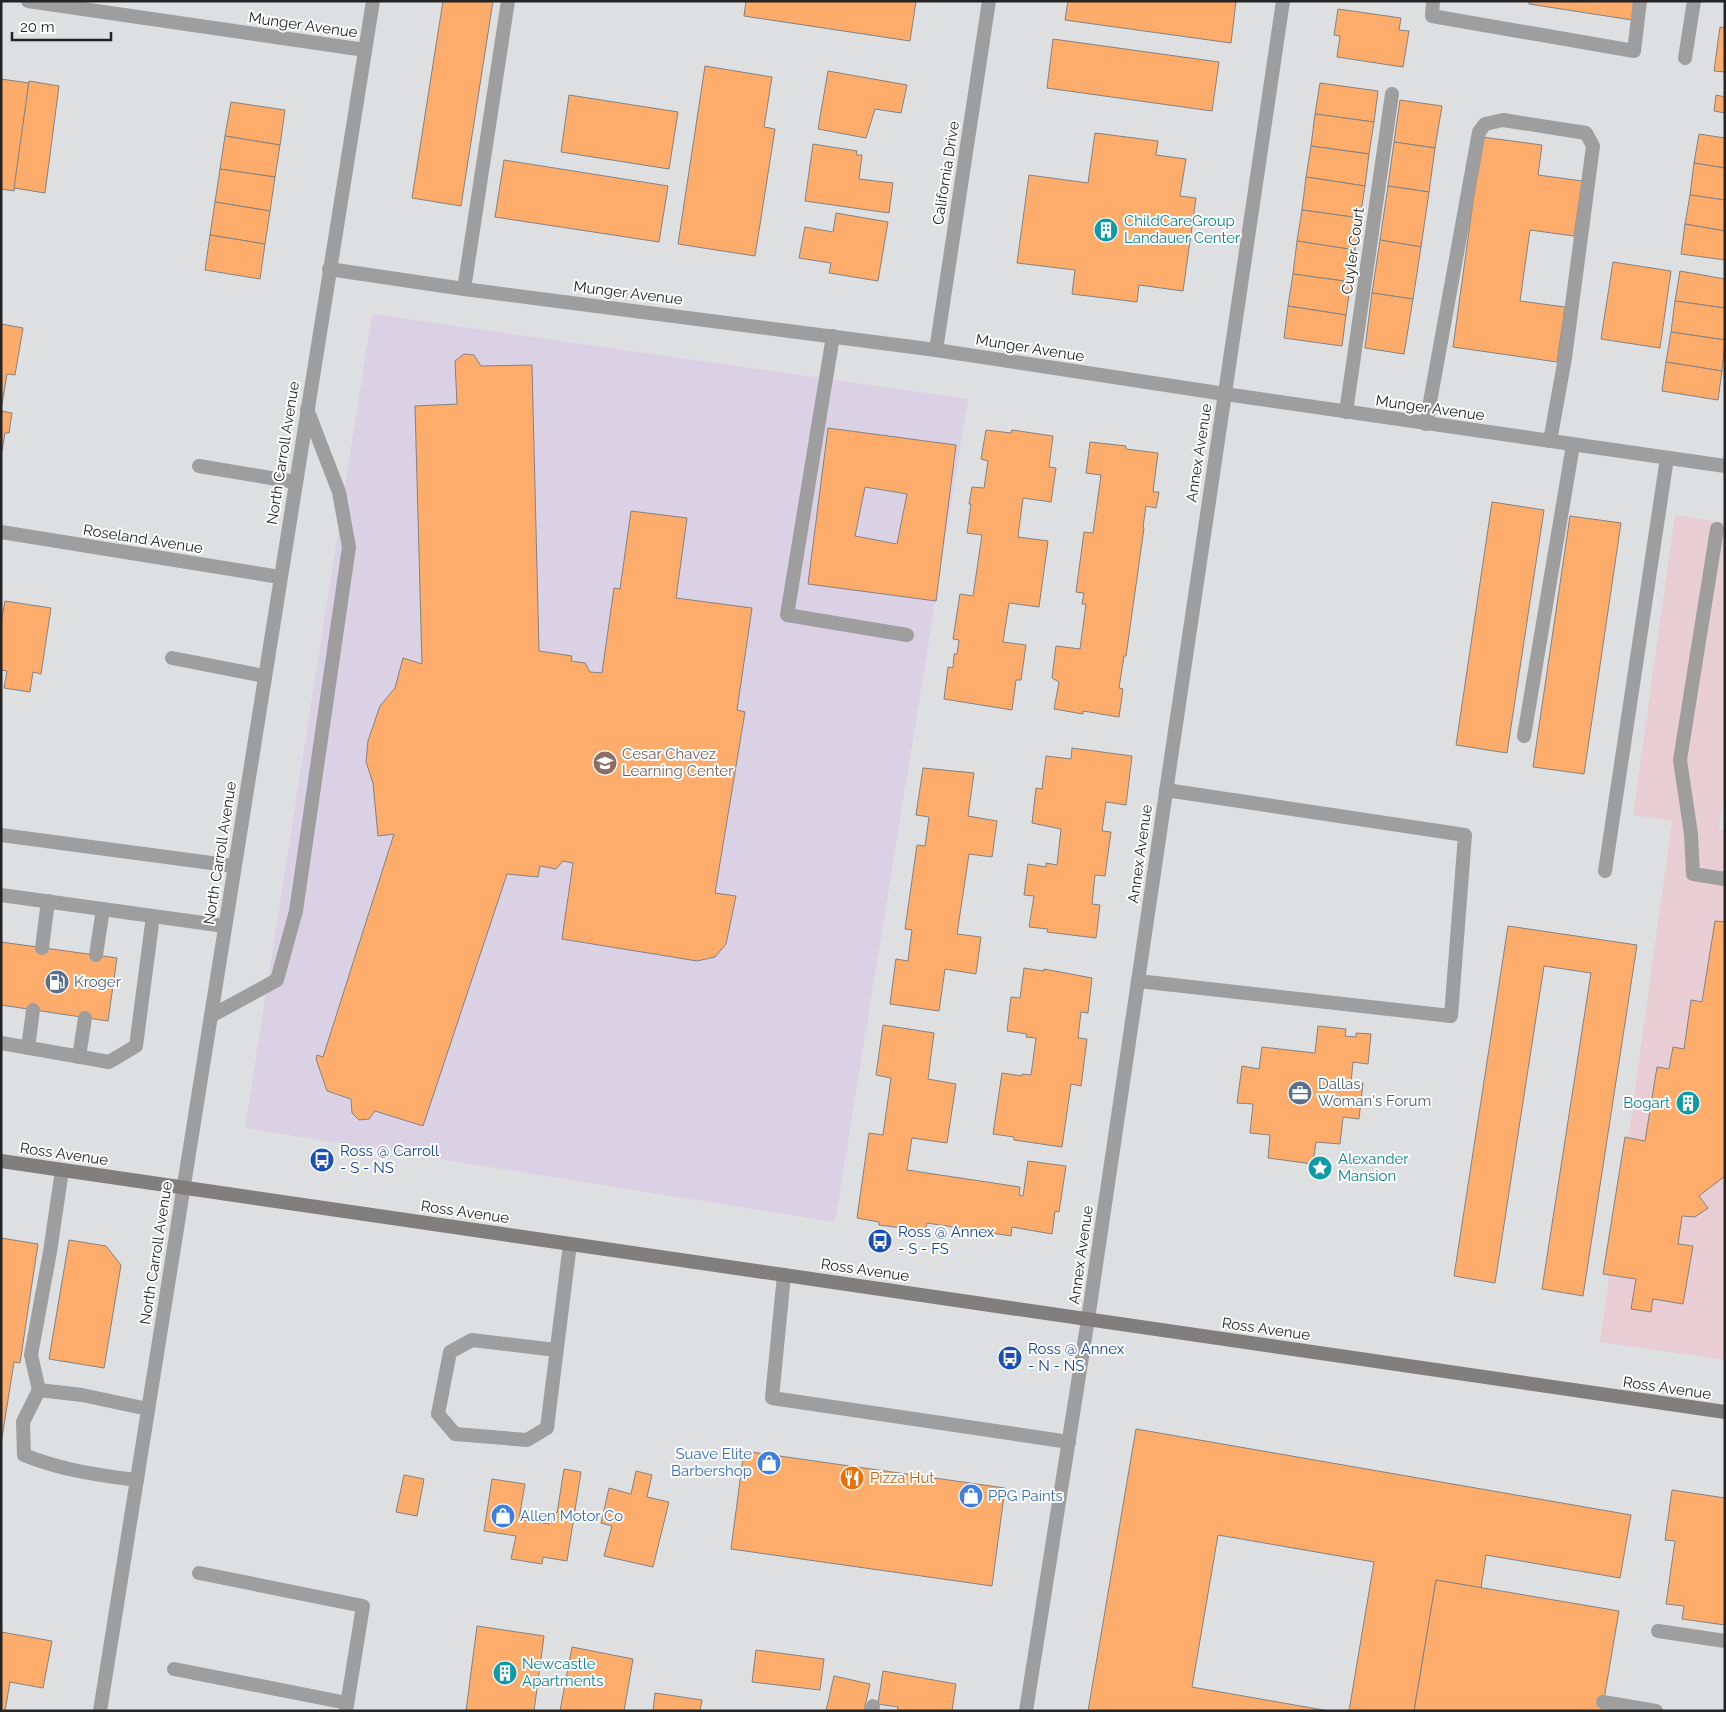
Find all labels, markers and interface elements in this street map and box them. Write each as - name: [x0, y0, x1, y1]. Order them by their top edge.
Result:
- street label: Munger Avenue: [247, 8, 359, 42]
- scale bar: [12, 10, 111, 42]
- text: 20 m: [20, 18, 55, 36]
- street label: California Drive: [929, 120, 963, 226]
- street label: Cuyler Court: [1338, 206, 1368, 296]
- place label: ChildCareGroup Landauer Center: [1124, 212, 1241, 247]
- building icon: ChildCareGroup Landauer Center: [1093, 217, 1119, 243]
- street label: Munger Avenue: [572, 277, 684, 309]
- street label: Munger Avenue: [974, 331, 1086, 366]
- street label: North Carroll Avenue: [263, 380, 303, 526]
- street label: Munger Avenue: [1374, 391, 1486, 425]
- street label: Annex Avenue: [1182, 402, 1216, 504]
- street label: Roseland Avenue: [82, 521, 204, 557]
- place label: Cesar Chavez Learning Center: [622, 745, 734, 780]
- school or university icon: Cesar Chavez Learning Center: [592, 750, 618, 776]
- street label: North Carroll Avenue: [200, 780, 240, 926]
- street label: Annex Avenue: [1124, 803, 1156, 905]
- fuel station icon: Kroger: [44, 969, 70, 995]
- place label: Kroger: [74, 973, 122, 991]
- place label: Dallas Woman's Forum: [1318, 1075, 1431, 1110]
- office icon: Dallas Woman's Forum: [1287, 1080, 1313, 1106]
- building icon: Bogart: [1675, 1090, 1701, 1116]
- place label: Bogart: [1623, 1094, 1670, 1112]
- street label: Ross Avenue: [19, 1139, 109, 1169]
- place label: Ross @ Carroll - S - NS: [340, 1142, 440, 1177]
- bus stop icon: Ross @ Carroll - S - NS: [309, 1147, 335, 1173]
- place label: Alexander Mansion: [1338, 1150, 1409, 1185]
- place icon: Alexander Mansion: [1307, 1155, 1333, 1181]
- street label: North Carroll Avenue: [136, 1180, 176, 1326]
- street label: Ross Avenue: [420, 1197, 510, 1227]
- street label: Annex Avenue: [1065, 1204, 1097, 1306]
- place label: Ross @ Annex - S - FS: [898, 1223, 995, 1258]
- bus stop icon: Ross @ Annex - S - FS: [867, 1228, 893, 1254]
- street label: Ross Avenue: [820, 1255, 910, 1285]
- street label: Ross Avenue: [1221, 1314, 1311, 1344]
- place label: Ross @ Annex - N - NS: [1028, 1340, 1125, 1375]
- bus stop icon: Ross @ Annex - N - NS: [997, 1345, 1023, 1371]
- street label: Ross Avenue: [1622, 1373, 1712, 1403]
- place label: Suave Elite Barbershop: [671, 1445, 752, 1480]
- shop icon: Suave Elite Barbershop: [756, 1450, 782, 1476]
- restaurant icon: Pizza Hut: [839, 1465, 865, 1491]
- place label: Pizza Hut: [870, 1469, 934, 1487]
- shop icon: PPG Paints: [958, 1483, 984, 1509]
- place label: PPG Paints: [988, 1487, 1063, 1505]
- shop icon: Allen Motor Co: [490, 1503, 516, 1529]
- place label: Allen Motor Co: [520, 1507, 623, 1525]
- place label: Newcastle Apartments: [522, 1655, 603, 1690]
- building icon: Newcastle Apartments: [492, 1660, 518, 1686]

